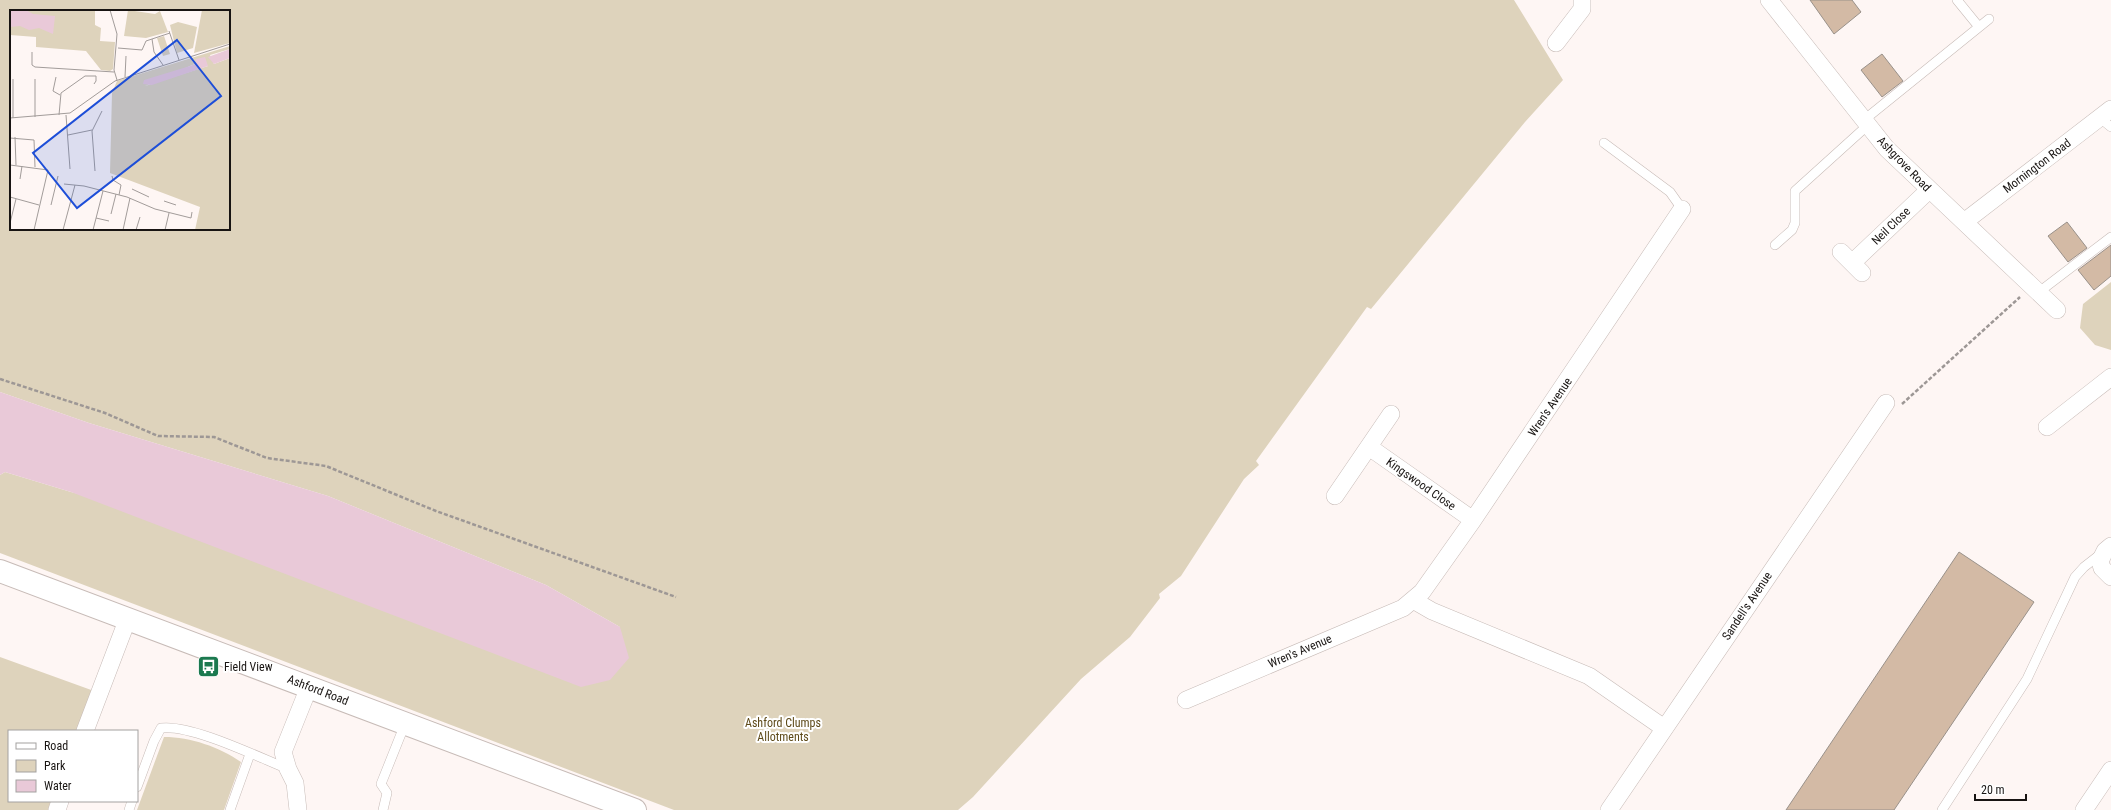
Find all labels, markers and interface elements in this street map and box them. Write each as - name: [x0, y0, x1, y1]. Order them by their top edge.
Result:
- inset map: [10, 10, 230, 230]
- street label: Ashgrove Road: [1874, 134, 1934, 194]
- street label: Mornington Road: [2000, 136, 2074, 196]
- street label: Neil Close: [1869, 204, 1913, 248]
- street label: Wren's Avenue: [1525, 375, 1575, 439]
- street label: Kingswood Close: [1384, 455, 1459, 513]
- street label: Sandell's Avenue: [1719, 569, 1775, 643]
- street label: Wren's Avenue: [1266, 631, 1334, 671]
- bus stop icon: Field View: [196, 654, 222, 680]
- place label: Field View: [224, 660, 273, 674]
- street label: Ashford Road: [285, 672, 351, 708]
- park label: Ashford Clumps Allotments: [745, 716, 821, 744]
- legend: [8, 730, 138, 802]
- text: Road: [44, 739, 68, 753]
- text: Park: [44, 759, 66, 773]
- scale bar: [1975, 776, 2026, 802]
- text: Water: [44, 779, 72, 793]
- text: 20 m: [1981, 783, 2005, 797]

